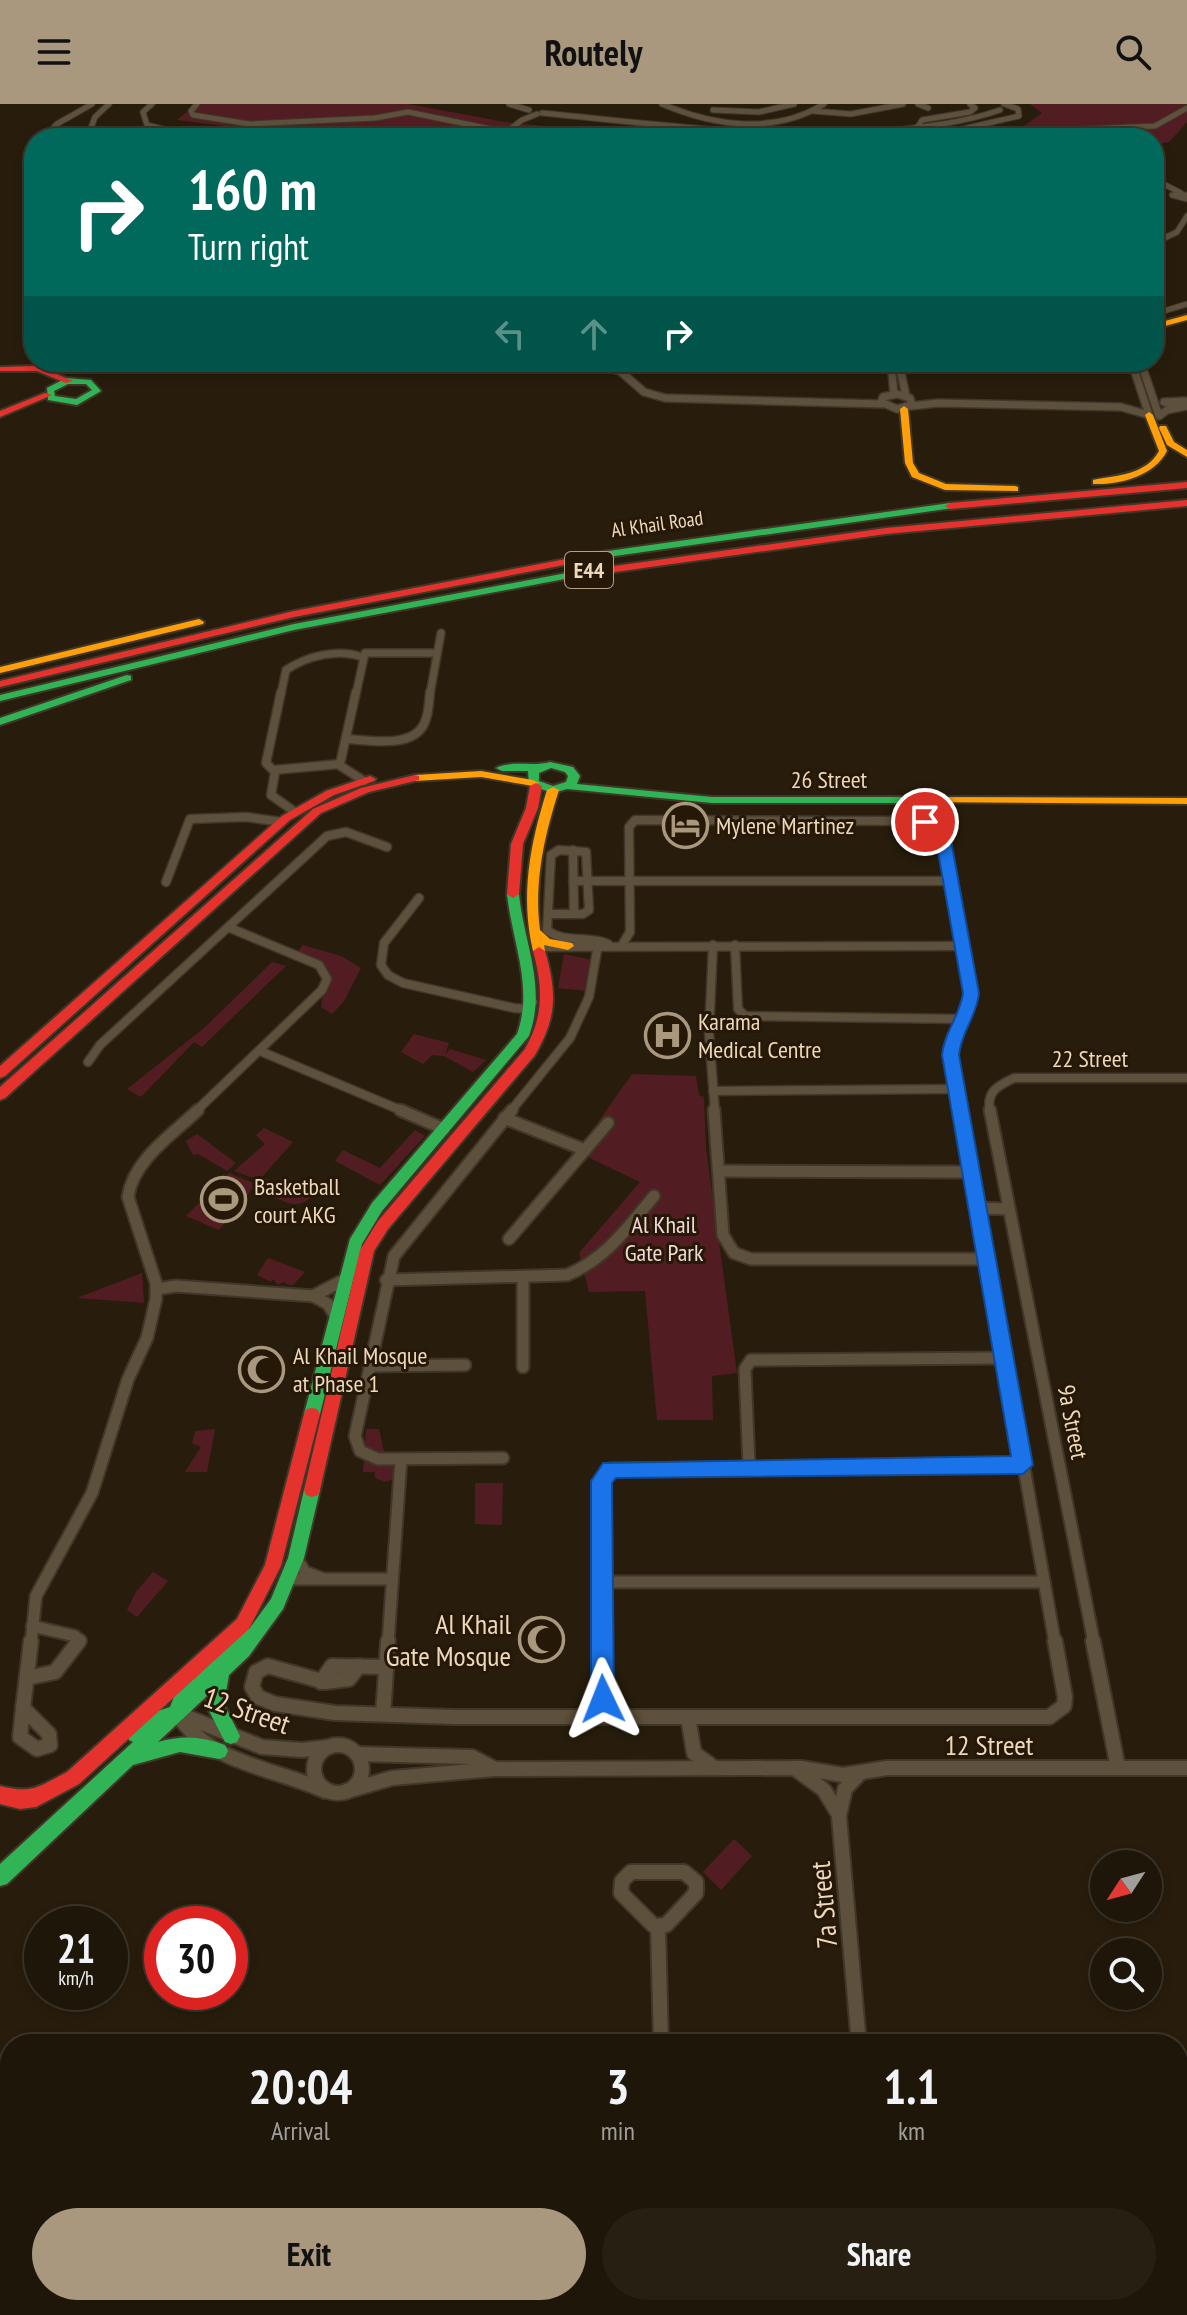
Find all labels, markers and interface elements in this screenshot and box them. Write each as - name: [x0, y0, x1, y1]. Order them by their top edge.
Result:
- text: Routely: [545, 29, 642, 76]
- icon: menu: [32, 30, 76, 74]
- icon: search: [1111, 30, 1155, 74]
- text: 160 m: [188, 153, 317, 225]
- icon: right: [56, 160, 160, 264]
- text: Turn right: [188, 223, 309, 270]
- icon: left: [488, 312, 532, 356]
- icon: ahead: [572, 312, 616, 356]
- icon: right: [656, 312, 700, 356]
- street label: Al Khail Road: [609, 505, 705, 543]
- road number: E44: [565, 552, 613, 588]
- street label: 26 Street: [791, 764, 868, 795]
- pin: [891, 788, 959, 856]
- icon: arrive: [903, 800, 947, 844]
- hotel icon: Mylene Martinez: [661, 801, 709, 849]
- place label: Mylene Martinez: [716, 810, 854, 841]
- place label: Karama Medical Centre: [698, 1006, 821, 1065]
- hospital icon: Karama Medical Centre: [643, 1011, 691, 1059]
- street label: 22 Street: [1052, 1043, 1129, 1074]
- place label: Basketball court AKG: [254, 1171, 340, 1230]
- sports icon: Basketball court AKG: [199, 1176, 247, 1224]
- park label: Al Khail Gate Park: [625, 1209, 704, 1268]
- place label: Al Khail Mosque at Phase 1: [293, 1340, 427, 1399]
- mosque icon: Al Khail Mosque at Phase 1: [238, 1345, 286, 1393]
- street label: 9a Street: [1051, 1382, 1095, 1462]
- place label: Al Khail Gate Mosque: [386, 1605, 511, 1674]
- mosque icon: Al Khail Gate Mosque: [518, 1615, 566, 1663]
- position arrow: [561, 1657, 645, 1741]
- street label: 12 Street: [199, 1678, 295, 1742]
- street label: 12 Street: [944, 1726, 1034, 1763]
- north arrow: [1090, 1850, 1162, 1922]
- map controls: [1090, 1850, 1162, 2010]
- street label: 7a Street: [801, 1860, 845, 1950]
- speed limit sign: 30: [144, 1906, 248, 2010]
- text: 21: [57, 1922, 95, 1974]
- button: search: [1090, 1938, 1162, 2010]
- text: km/h: [58, 1965, 94, 1991]
- text: 20:04: [249, 2055, 352, 2117]
- text: 3: [606, 2055, 629, 2117]
- text: 1.1: [883, 2055, 939, 2117]
- text: Arrival: [271, 2114, 330, 2147]
- text: min: [601, 2114, 635, 2147]
- text: km: [898, 2114, 925, 2147]
- button: Exit: [32, 2208, 586, 2300]
- button: Share: [602, 2208, 1156, 2300]

